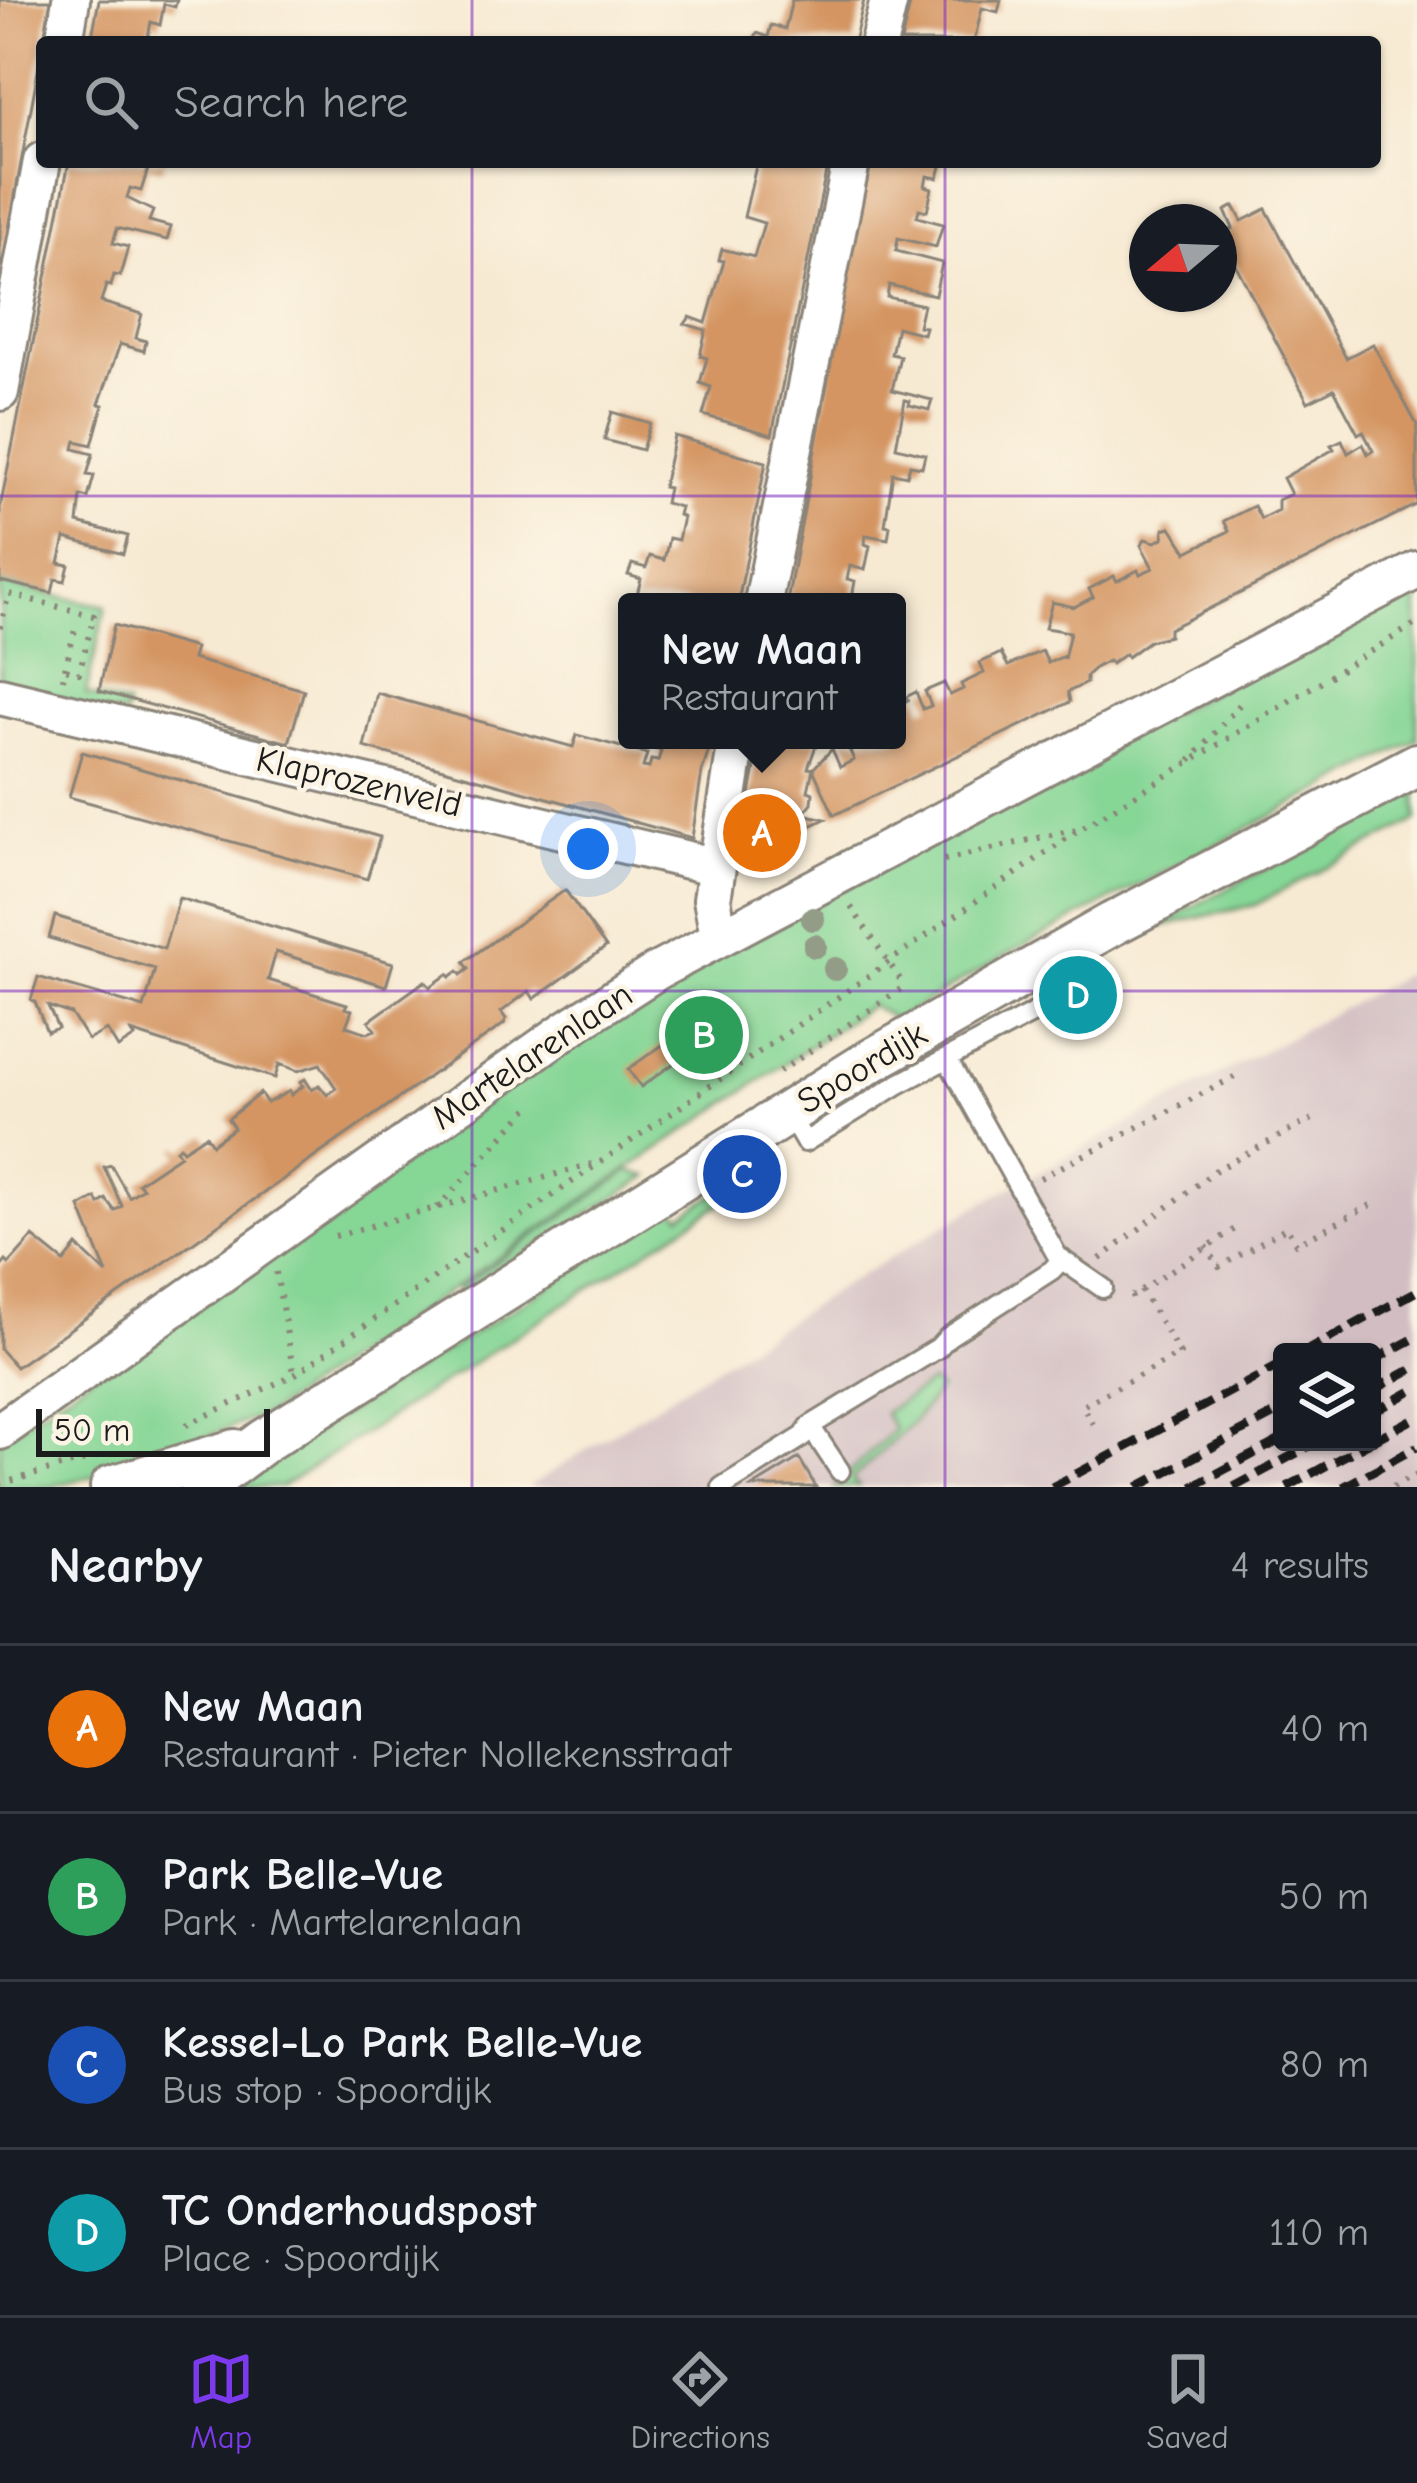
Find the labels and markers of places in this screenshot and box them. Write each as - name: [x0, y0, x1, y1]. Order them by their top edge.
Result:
- pin: A: [723, 788, 801, 878]
- pin: D: [1039, 950, 1117, 1040]
- pin: B: [665, 990, 743, 1080]
- pin: C: [703, 1129, 781, 1219]

